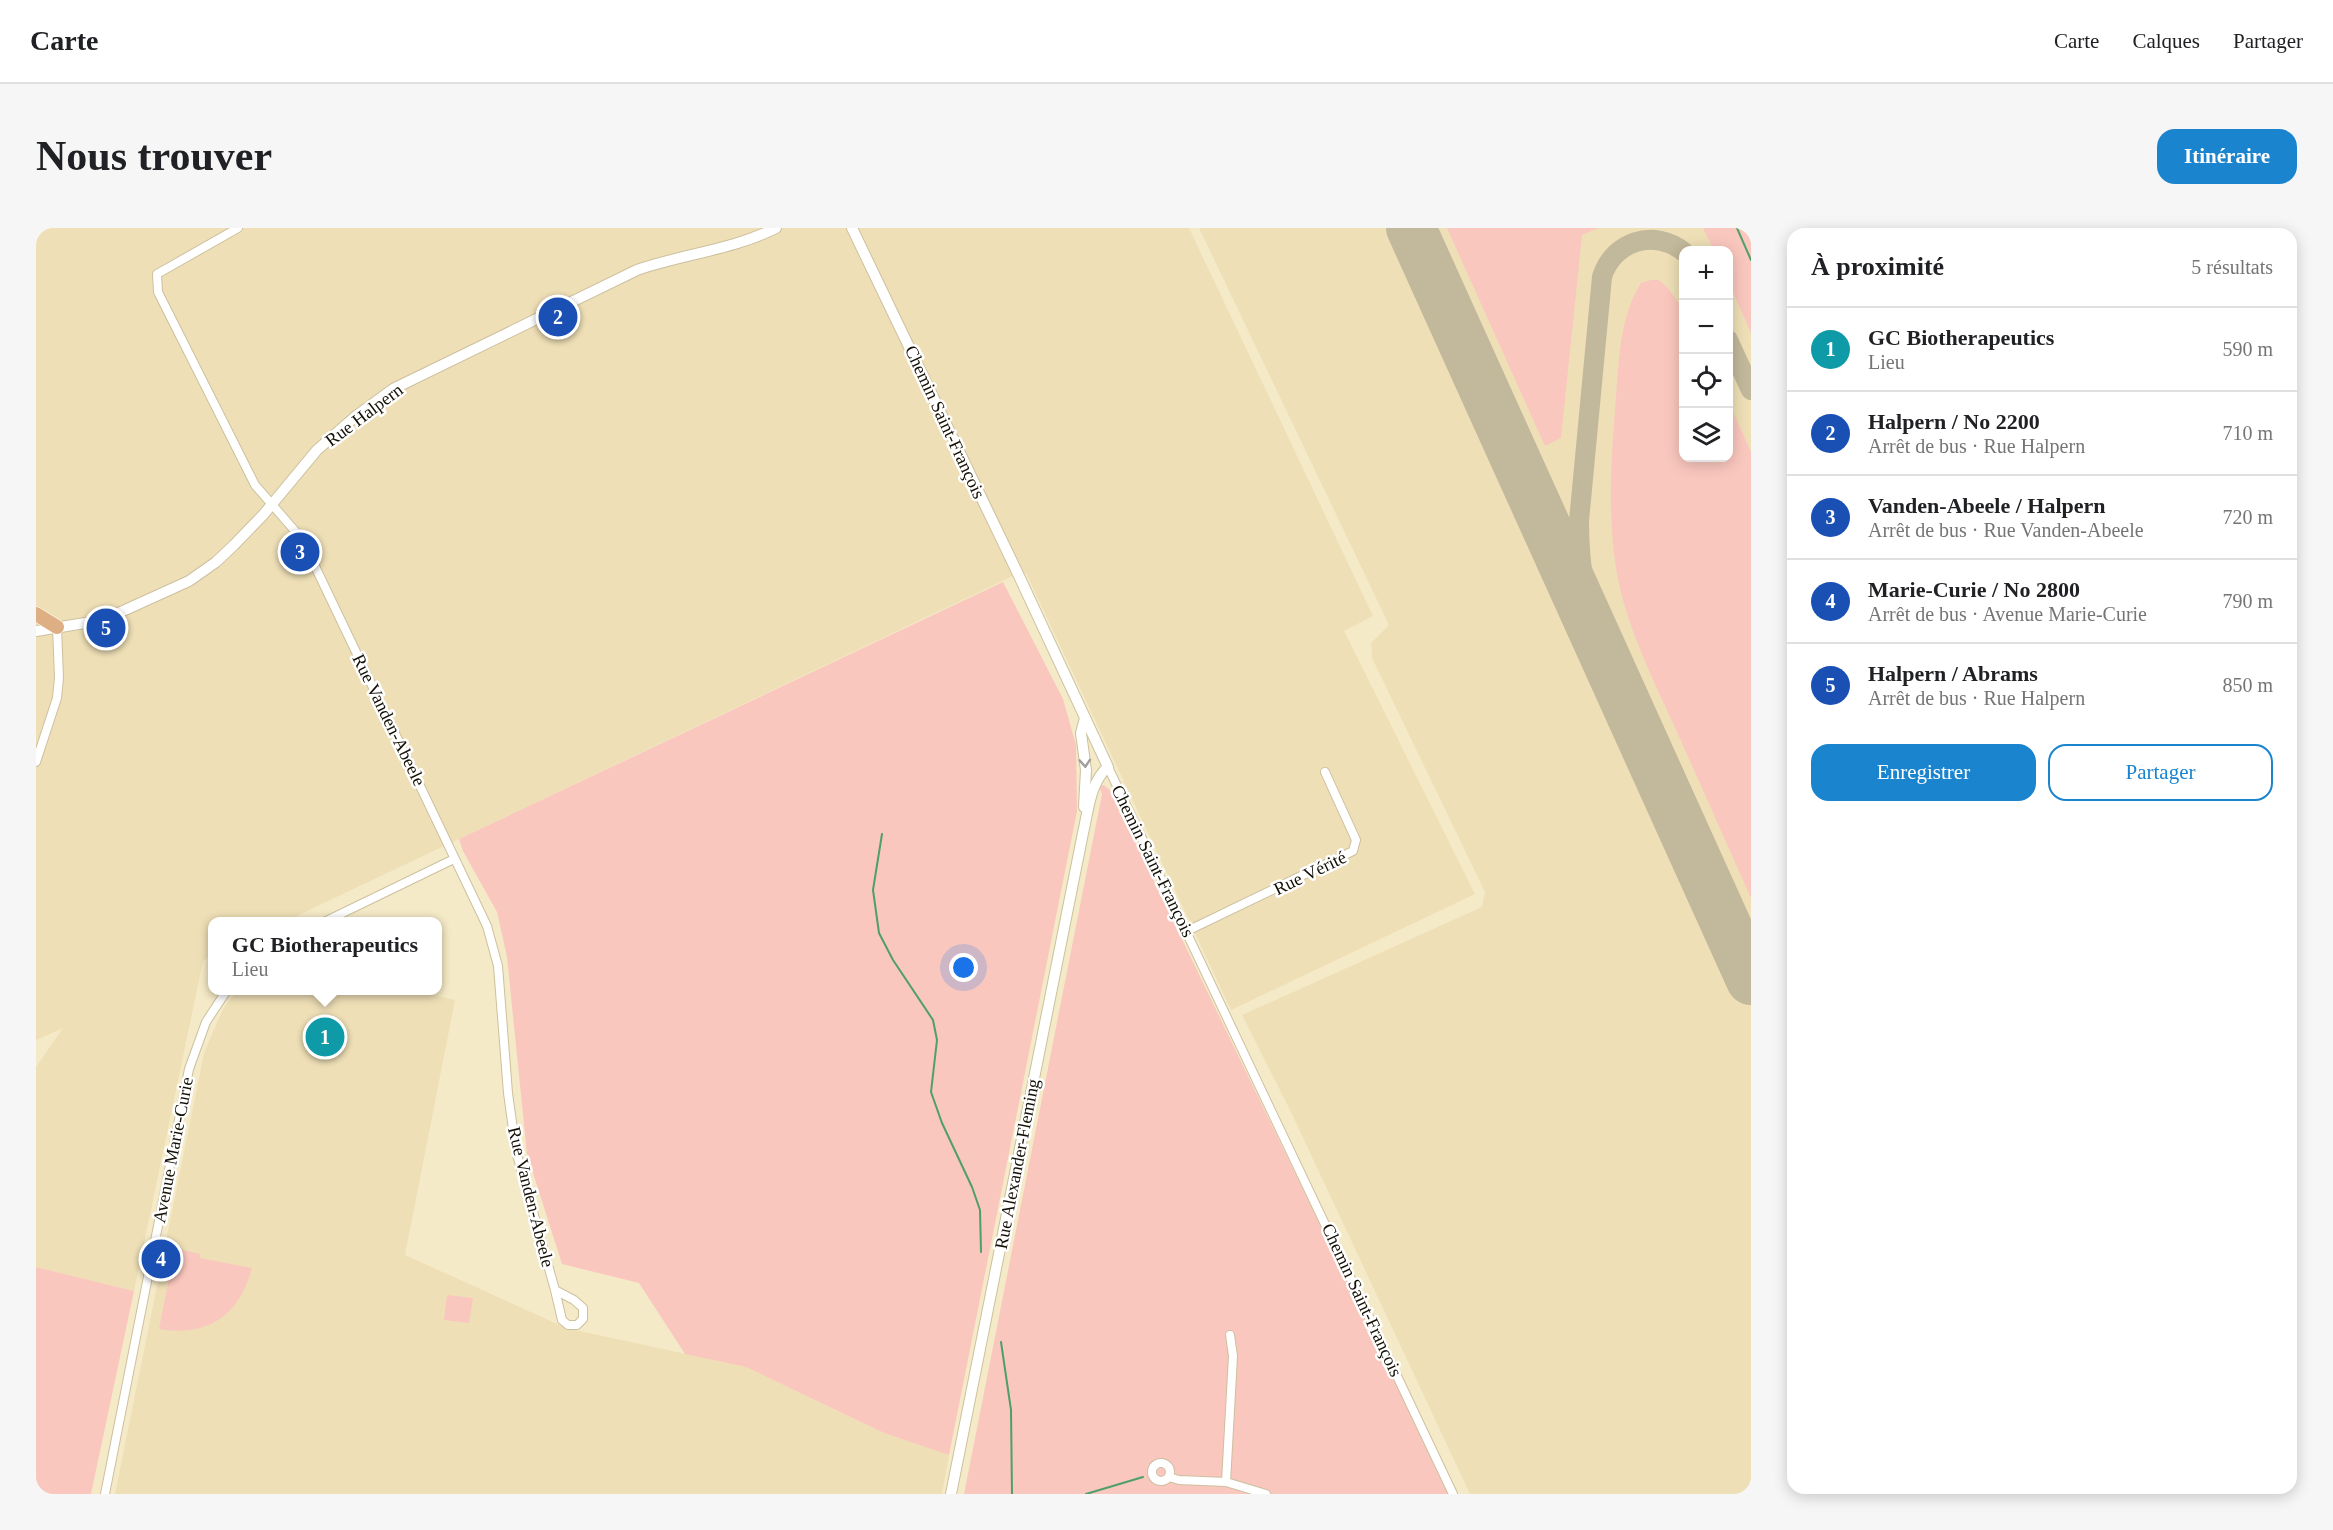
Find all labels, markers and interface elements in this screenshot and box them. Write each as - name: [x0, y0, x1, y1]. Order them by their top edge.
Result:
- text: Carte: [30, 25, 98, 56]
- text: Carte: [2054, 29, 2099, 53]
- text: Calques: [2132, 29, 2200, 53]
- text: Partager: [2233, 29, 2303, 53]
- button: Itinéraire: [2157, 129, 2297, 184]
- text: Nous trouver: [36, 133, 272, 179]
- map controls: [1679, 246, 1733, 462]
- button: +: [1679, 246, 1733, 300]
- text: À proximité: [1811, 252, 1944, 281]
- text: 5 résultats: [2191, 256, 2273, 278]
- pin: 2: [538, 294, 578, 340]
- button: −: [1679, 300, 1733, 354]
- text: GC Biotherapeutics: [1868, 325, 2054, 350]
- text: 1: [1826, 338, 1836, 360]
- text: 590 m: [2222, 338, 2273, 360]
- street label: Chemin Saint-François: [901, 342, 989, 502]
- text: Lieu: [1868, 351, 1905, 373]
- button: locate: [1679, 354, 1733, 408]
- street label: Rue Halpern: [321, 379, 407, 451]
- button: layers: [1679, 408, 1733, 462]
- text: Halpern / No 2200: [1868, 409, 2040, 434]
- text: 2: [1826, 422, 1836, 444]
- text: 710 m: [2222, 422, 2273, 444]
- text: Arrêt de bus · Rue Halpern: [1868, 435, 2085, 457]
- text: Vanden-Abeele / Halpern: [1868, 493, 2106, 518]
- text: 3: [1826, 506, 1836, 528]
- text: 720 m: [2222, 506, 2273, 528]
- text: Arrêt de bus · Rue Vanden-Abeele: [1868, 519, 2144, 541]
- pin: 3: [280, 530, 320, 574]
- text: Marie-Curie / No 2800: [1868, 577, 2080, 602]
- text: 4: [1826, 590, 1836, 612]
- text: 790 m: [2222, 590, 2273, 612]
- text: Arrêt de bus · Avenue Marie-Curie: [1868, 603, 2147, 625]
- pin: 5: [86, 606, 126, 650]
- street label: Rue Vanden-Abeele: [348, 651, 430, 789]
- text: Halpern / Abrams: [1868, 661, 2038, 686]
- text: 5: [1826, 674, 1836, 696]
- text: 850 m: [2222, 674, 2273, 696]
- text: Arrêt de bus · Rue Halpern: [1868, 687, 2085, 709]
- button: Enregistrer: [1811, 744, 2036, 801]
- button: Partager: [2048, 744, 2273, 801]
- one-way arrow: [1078, 759, 1091, 768]
- street label: Chemin Saint-François: [1108, 782, 1198, 940]
- street label: Rue Vérité: [1270, 847, 1350, 899]
- popup: [208, 917, 442, 995]
- text: GC Biotherapeutics: [232, 932, 418, 957]
- your location: [949, 953, 978, 982]
- text: Lieu: [232, 958, 268, 980]
- pin: 1: [306, 1014, 344, 1060]
- street label: Avenue Marie-Curie: [149, 1075, 197, 1225]
- street label: Rue Alexander-Fleming: [991, 1077, 1043, 1251]
- street label: Rue Vanden-Abeele: [504, 1125, 558, 1269]
- street label: Chemin Saint-François: [1318, 1220, 1406, 1380]
- pin: 4: [142, 1236, 180, 1282]

